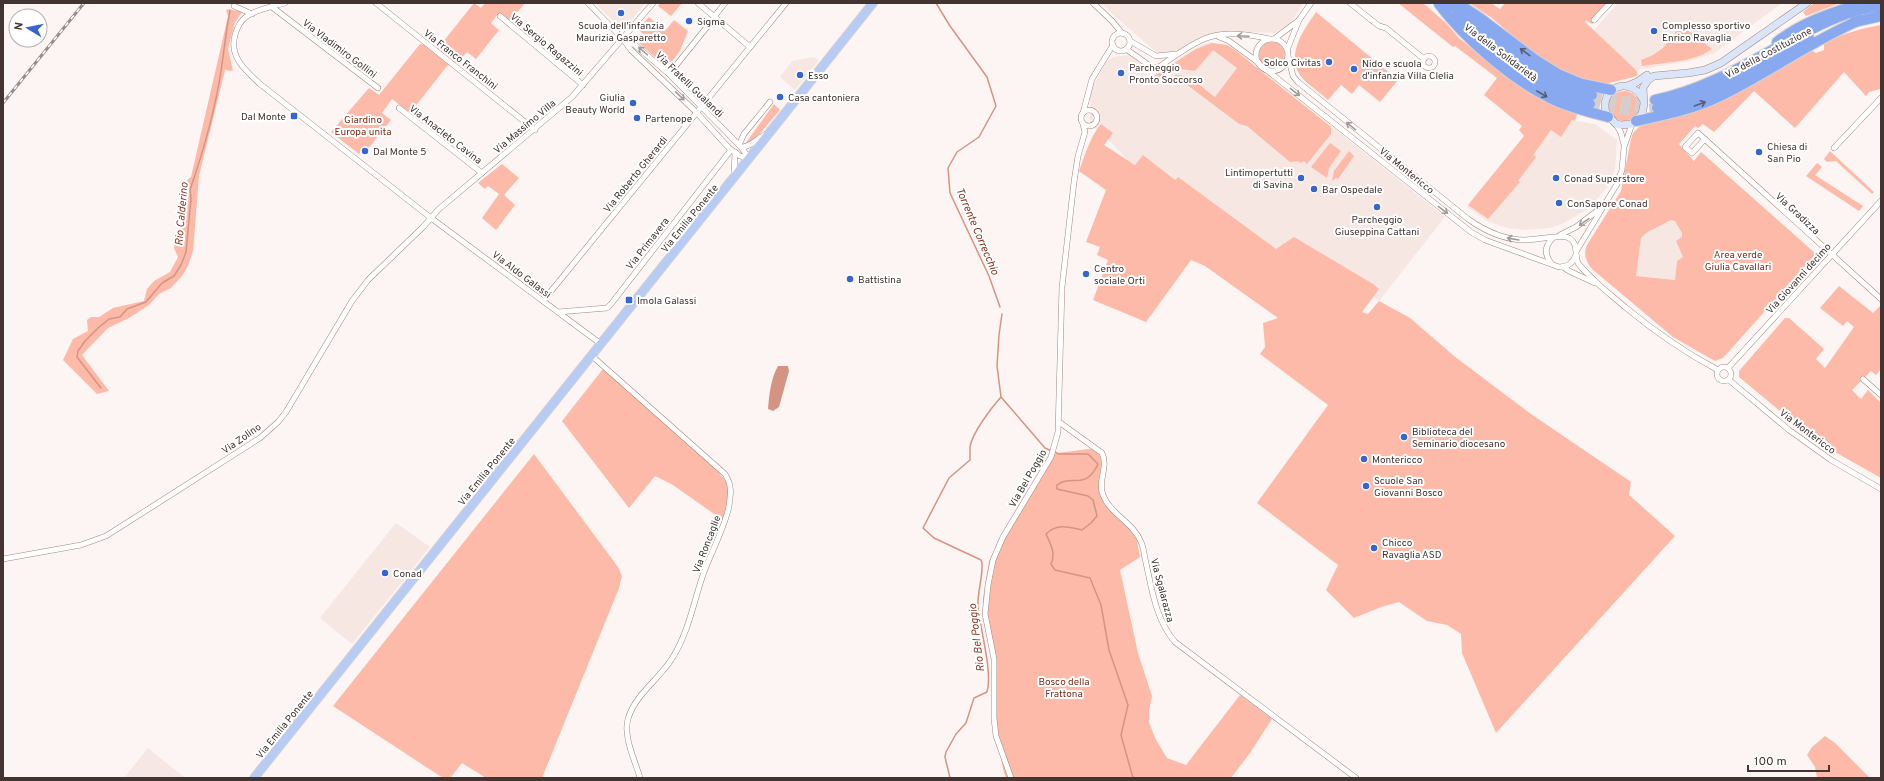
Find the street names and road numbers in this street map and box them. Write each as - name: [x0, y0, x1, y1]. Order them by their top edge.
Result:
- street label: Via Sergio Ragazzini: [507, 11, 585, 80]
- street label: Via Vladimiro Gollini: [299, 17, 379, 81]
- street label: Via della Solidarietà: [1461, 21, 1539, 85]
- street label: Via della Costituzione: [1723, 25, 1814, 82]
- street label: Via Franco Franchini: [420, 27, 500, 93]
- street label: Via Fratelli Gualandi: [652, 49, 726, 121]
- street label: Via Massimo Villa: [491, 97, 559, 157]
- street label: Via Anacleto Cavina: [406, 103, 484, 168]
- street label: Via Roberto Gherardi: [601, 134, 671, 216]
- street label: Via Montericco: [1376, 145, 1437, 198]
- street label: Via Emilia Ponente: [659, 182, 722, 256]
- street label: Via Gradizza: [1772, 190, 1822, 238]
- street label: Via Primavera: [624, 215, 673, 273]
- street label: Via Giovanni decimo: [1764, 240, 1835, 317]
- street label: Via Aldo Galassi: [489, 249, 553, 302]
- street label: Via Montericco: [1776, 407, 1838, 458]
- street label: Via Zolino: [220, 421, 264, 457]
- street label: Via Emilia Ponente: [456, 435, 519, 509]
- street label: Via Bel Poggio: [1006, 447, 1050, 510]
- street label: Via Roncaglie: [690, 514, 724, 575]
- street label: Via Sgalarazza: [1147, 557, 1176, 624]
- street label: Via Emilia Ponente: [254, 688, 317, 762]

